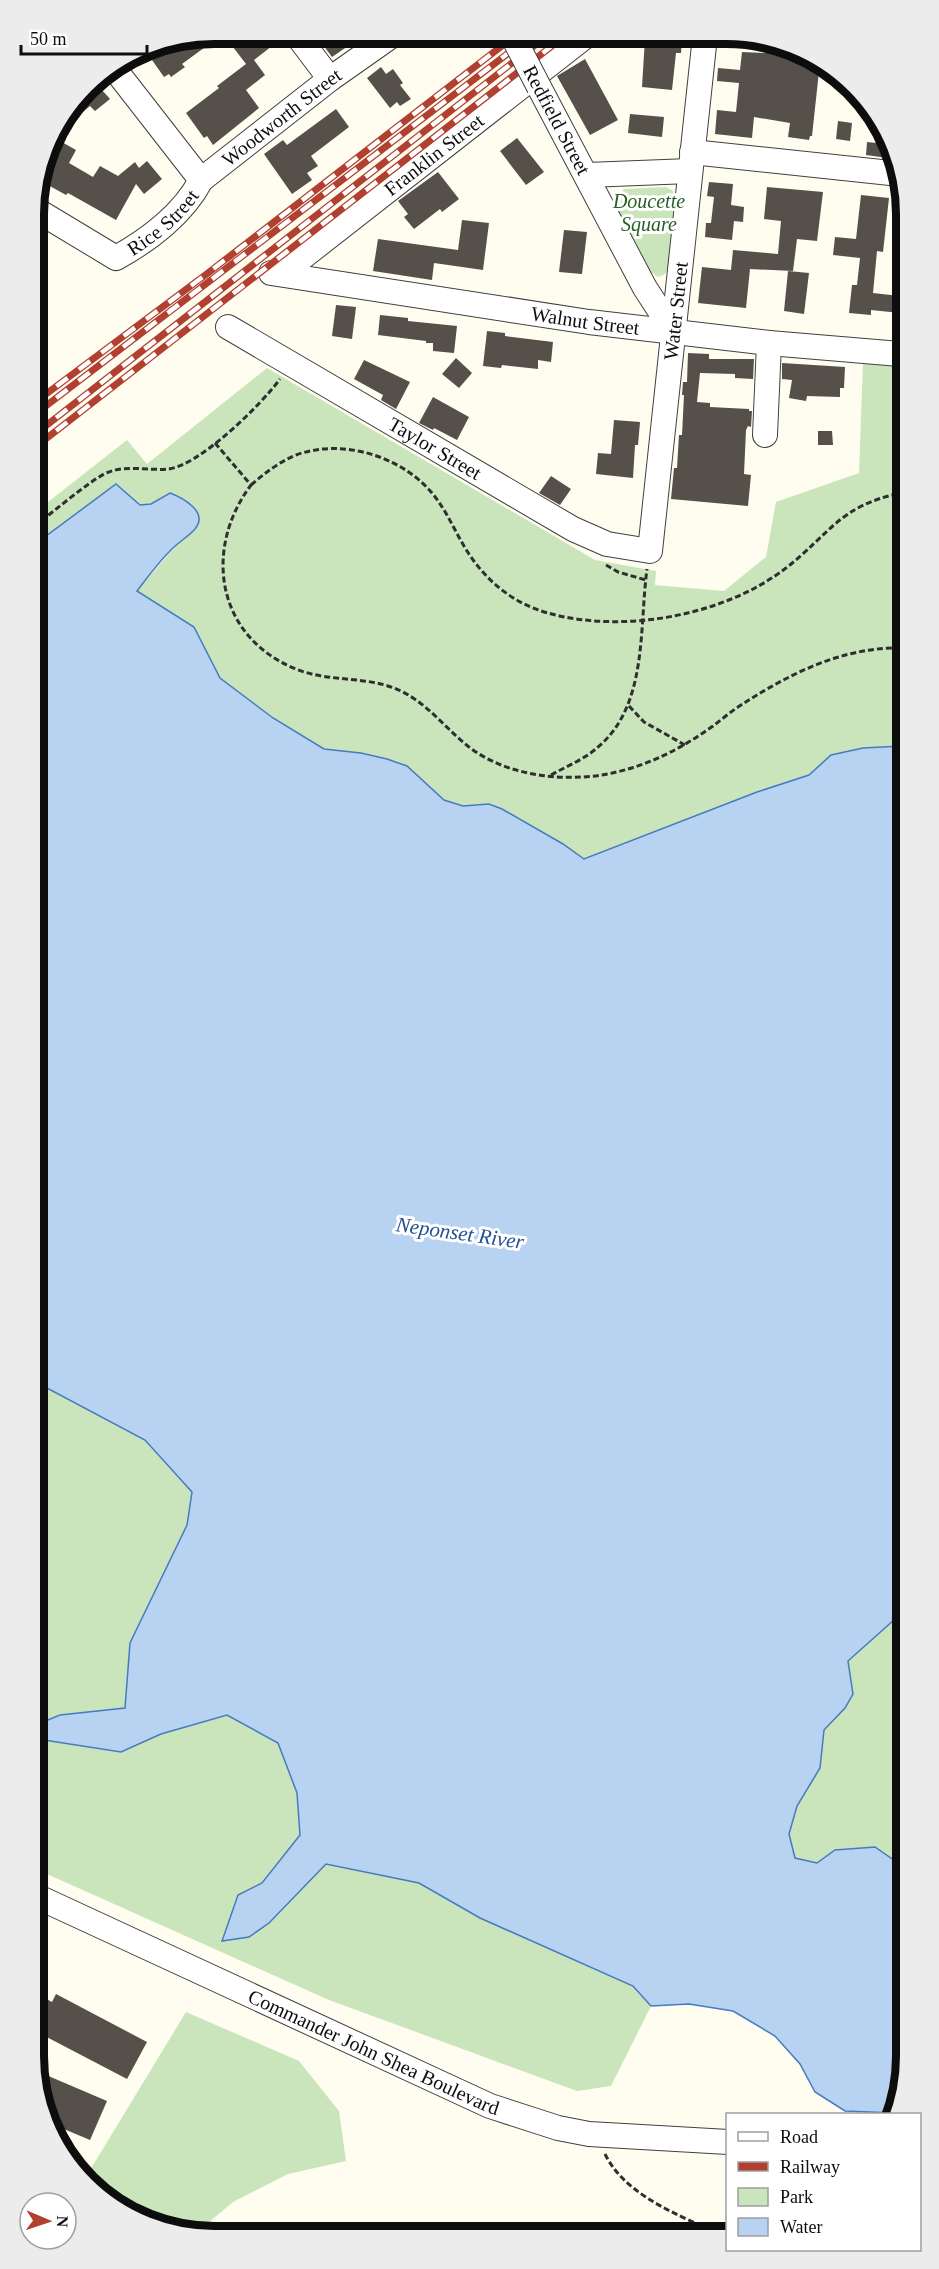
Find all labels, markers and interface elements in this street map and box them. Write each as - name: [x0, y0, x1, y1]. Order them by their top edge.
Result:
- scale bar: [21, 18, 147, 56]
- text: 50 m: [30, 29, 67, 49]
- street label: Redfield Street: [519, 62, 595, 179]
- street label: Woodworth Street: [217, 63, 346, 171]
- street label: Franklin Street: [380, 109, 488, 200]
- street label: Rice Street: [123, 185, 203, 260]
- park label: Doucette Square: [612, 190, 685, 236]
- street label: Water Street: [659, 260, 692, 361]
- street label: Walnut Street: [530, 302, 641, 339]
- street label: Taylor Street: [385, 413, 486, 484]
- water label: Neponset River: [394, 1212, 526, 1254]
- street label: Commander John Shea Boulevard: [245, 1985, 502, 2119]
- legend: [726, 2113, 921, 2251]
- text: Road: [780, 2127, 818, 2147]
- text: Railway: [780, 2157, 840, 2177]
- text: Park: [780, 2187, 813, 2207]
- north arrow: [18, 2191, 78, 2251]
- text: N: [54, 2215, 71, 2228]
- text: Water: [780, 2217, 823, 2237]

